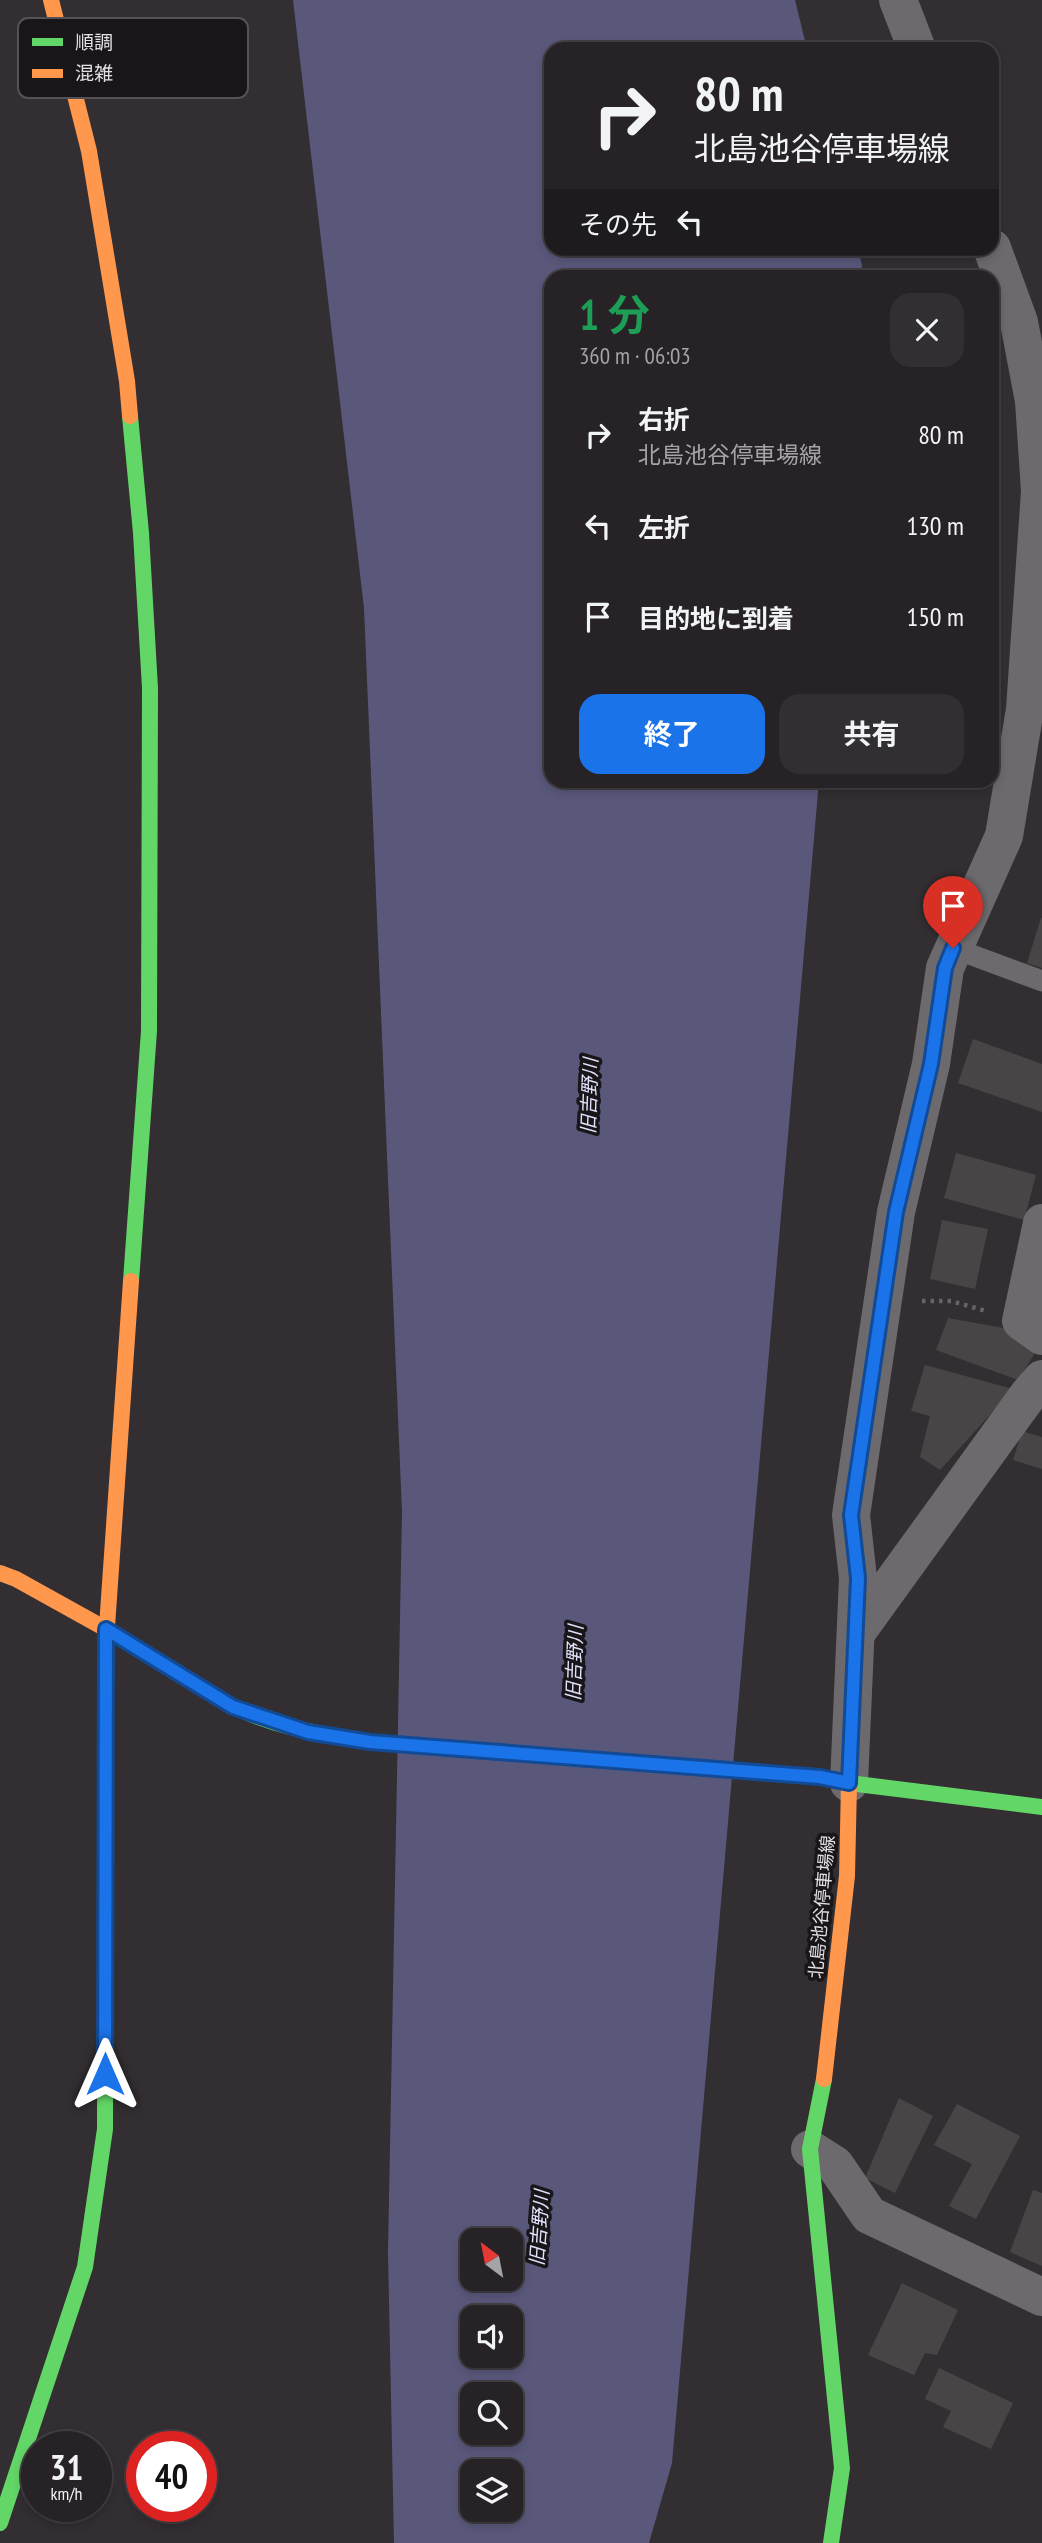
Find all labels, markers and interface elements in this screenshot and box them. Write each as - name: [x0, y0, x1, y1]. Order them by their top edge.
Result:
- legend: [18, 18, 248, 98]
- text: 順調: [75, 30, 113, 54]
- text: 混雑: [75, 61, 113, 85]
- text: 80 m: [694, 61, 783, 125]
- icon: right: [579, 70, 670, 161]
- text: 北島池谷停車場線: [694, 127, 950, 169]
- icon: left: [671, 203, 709, 241]
- text: その先: [579, 208, 657, 241]
- text: 1 分: [579, 287, 650, 342]
- button: close: [890, 293, 964, 367]
- text: 360 m · 06:03: [579, 341, 691, 370]
- text: 右折: [638, 403, 690, 436]
- icon: right: [579, 416, 617, 454]
- text: 80 m: [918, 418, 964, 451]
- text: 北島池谷停車場線: [638, 440, 822, 469]
- icon: left: [579, 507, 617, 545]
- text: 130 m: [906, 509, 964, 542]
- text: 左折: [638, 511, 690, 544]
- icon: arrive: [579, 598, 617, 636]
- text: 150 m: [906, 600, 964, 633]
- text: 目的地に到着: [638, 602, 794, 635]
- button: 終了: [579, 694, 765, 774]
- button: 共有: [779, 694, 964, 774]
- pin: [923, 876, 983, 948]
- icon: arrive: [934, 887, 972, 925]
- water label: 旧吉野川: [576, 1056, 602, 1134]
- water label: 旧吉野川: [561, 1623, 587, 1701]
- street label: 北島池谷停車場線: [804, 1834, 839, 1980]
- position arrow: [68, 2037, 142, 2111]
- water label: 旧吉野川: [524, 2187, 554, 2267]
- north arrow: [460, 2228, 523, 2291]
- map controls: [460, 2228, 523, 2522]
- button: sound: [460, 2305, 523, 2368]
- button: search: [460, 2382, 523, 2445]
- speed limit sign: 40: [126, 2431, 217, 2522]
- text: 31: [50, 2444, 83, 2490]
- button: layers: [460, 2459, 523, 2522]
- text: km/h: [51, 2482, 82, 2505]

